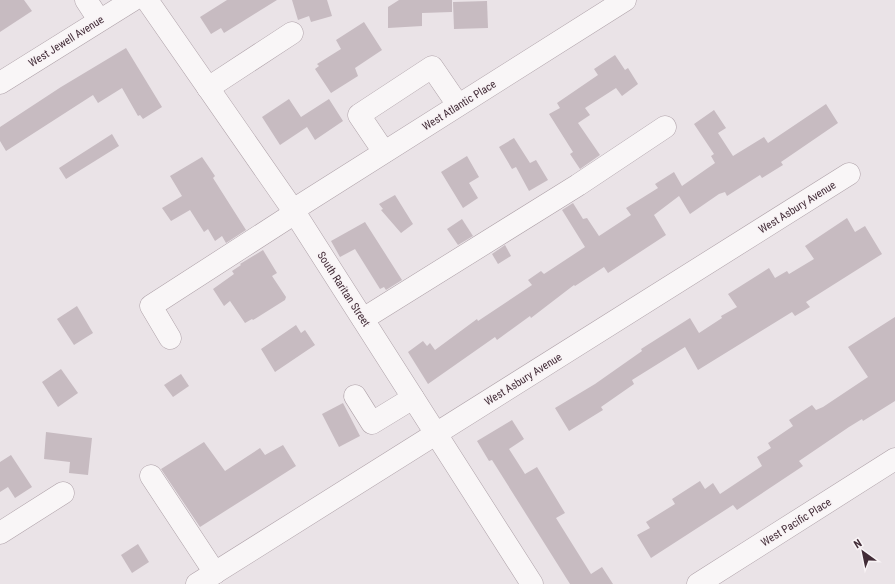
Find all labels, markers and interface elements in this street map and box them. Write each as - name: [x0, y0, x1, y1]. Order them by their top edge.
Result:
- street label: West Jewell Avenue: [26, 13, 106, 70]
- street label: West Atlantic Place: [420, 78, 498, 133]
- street label: West Asbury Avenue: [756, 178, 838, 236]
- street label: South Raritan Street: [314, 249, 373, 329]
- street label: West Asbury Avenue: [482, 350, 564, 408]
- street label: West Pacific Place: [759, 496, 834, 549]
- north arrow: [843, 532, 883, 572]
- text: N: [851, 537, 864, 551]

